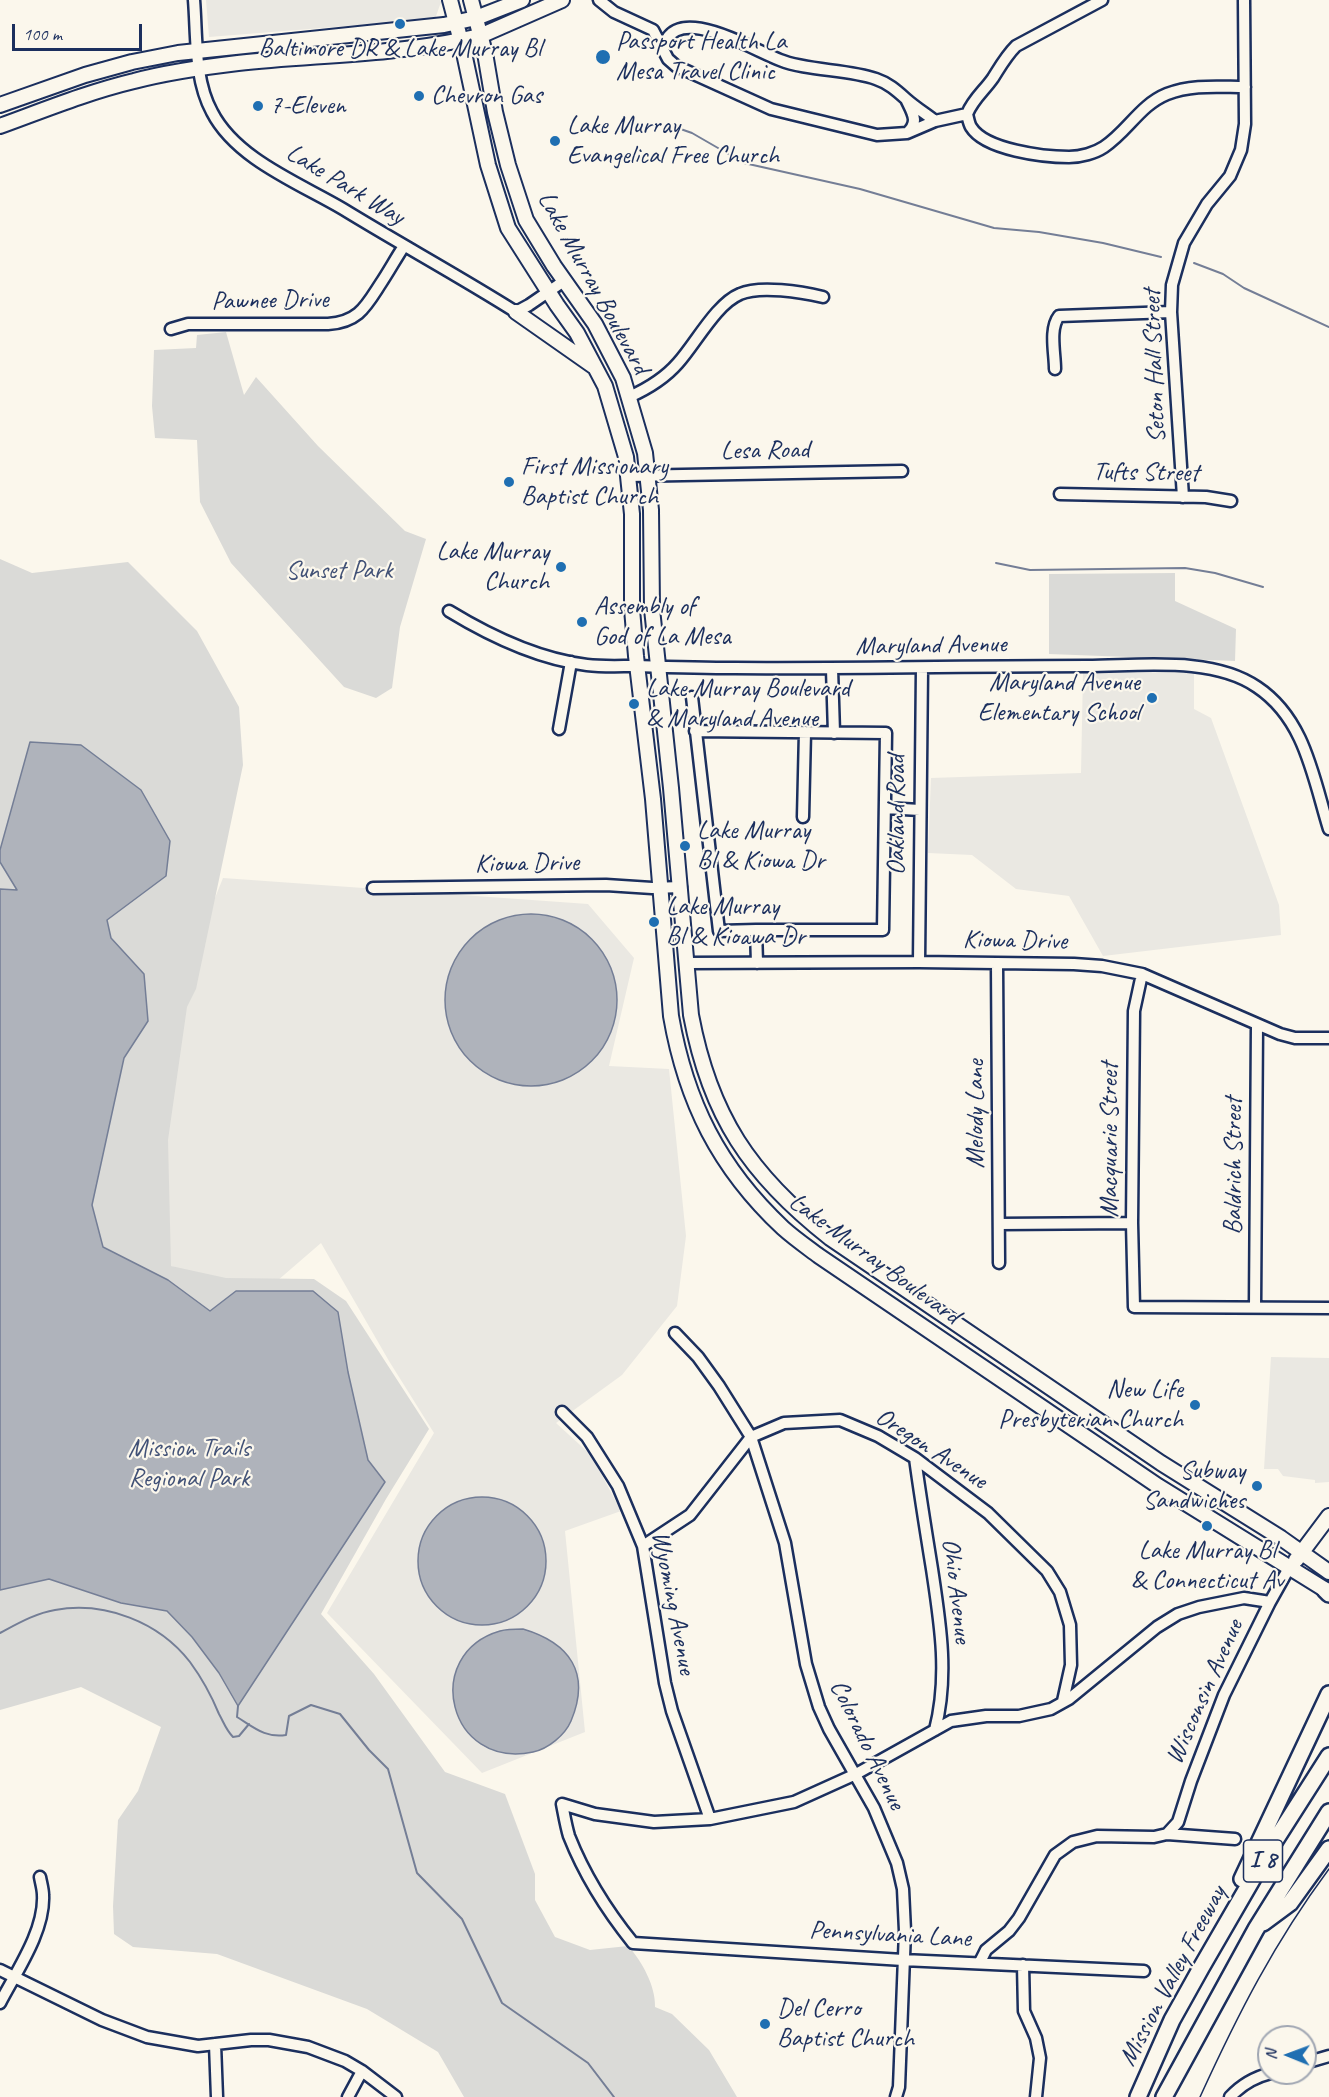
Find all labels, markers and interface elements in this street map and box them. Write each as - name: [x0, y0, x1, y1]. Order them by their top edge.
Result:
- scale bar: [15, 12, 146, 50]
- marker: Baltimore DR & Lake Murray Bl: [393, 17, 407, 31]
- text: 100 m: [23, 23, 62, 45]
- place label: Passport Health La Mesa Travel Clinic: [616, 26, 786, 88]
- place label: Baltimore DR & Lake Murray Bl: [258, 33, 542, 65]
- marker: Passport Health La Mesa Travel Clinic: [594, 48, 612, 66]
- place label: Chevron Gas: [431, 80, 542, 112]
- marker: Chevron Gas: [412, 89, 426, 103]
- place label: 7-Eleven: [270, 90, 346, 122]
- marker: 7-Eleven: [251, 99, 265, 113]
- place label: Lake Murray Evangelical Free Church: [567, 110, 779, 172]
- marker: Lake Murray Evangelical Free Church: [548, 134, 562, 148]
- street label: Lake Park Way: [280, 137, 410, 233]
- street label: Lake Murray Boulevard: [530, 186, 656, 380]
- street label: Pawnee Drive: [211, 284, 329, 318]
- street label: Seton Hall Street: [1137, 288, 1173, 444]
- street label: Lesa Road: [720, 435, 810, 467]
- place label: First Missionary Baptist Church: [521, 451, 668, 512]
- street label: Tufts Street: [1093, 456, 1199, 490]
- marker: First Missionary Baptist Church: [502, 475, 516, 489]
- place label: Lake Murray Church: [436, 536, 549, 598]
- park label: Sunset Park: [286, 555, 392, 587]
- marker: Lake Murray Church: [554, 560, 568, 574]
- place label: Assembly of God of La Mesa: [594, 591, 731, 652]
- marker: Assembly of God of La Mesa: [575, 615, 589, 629]
- street label: Maryland Avenue: [855, 629, 1007, 663]
- place label: Maryland Avenue Elementary School: [978, 667, 1140, 728]
- place label: Lake Murray Boulevard & Maryland Avenue: [646, 673, 850, 734]
- marker: Maryland Avenue Elementary School: [1145, 691, 1159, 705]
- marker: Lake Murray Boulevard & Maryland Avenue: [627, 697, 641, 711]
- street label: Oakland Road: [881, 755, 913, 875]
- place label: Lake Murray Bl & Kiowa Dr: [697, 815, 825, 876]
- marker: Lake Murray Bl & Kiowa Dr: [678, 839, 692, 853]
- street label: Kiowa Drive: [475, 847, 579, 881]
- place label: Lake Murray Bl & Kioawa Dr: [666, 891, 805, 952]
- marker: Lake Murray Bl & Kioawa Dr: [647, 915, 661, 929]
- street label: Kiowa Drive: [963, 924, 1067, 958]
- street label: Melody Lane: [960, 1060, 992, 1168]
- street label: Macquarie Street: [1094, 1063, 1126, 1217]
- street label: Baldrich Street: [1218, 1097, 1250, 1235]
- street label: Lake Murray Boulevard: [782, 1186, 966, 1332]
- place label: New Life Presbyterian Church: [998, 1374, 1183, 1436]
- marker: New Life Presbyterian Church: [1188, 1398, 1202, 1412]
- street label: Oregon Avenue: [869, 1401, 993, 1497]
- park label: Mission Trails Regional Park: [128, 1433, 250, 1494]
- place label: Subway Sandwiches: [1143, 1455, 1245, 1516]
- marker: Subway Sandwiches: [1250, 1479, 1264, 1493]
- marker: Lake Murray Bl & Connecticut Av: [1200, 1519, 1214, 1533]
- street label: Wyoming Avenue: [644, 1529, 702, 1677]
- place label: Lake Murray Bl & Connecticut Av: [1131, 1535, 1283, 1596]
- street label: Ohio Avenue: [934, 1537, 978, 1645]
- street label: Wisconsin Avenue: [1159, 1615, 1251, 1769]
- street label: Colorado Avenue: [822, 1675, 912, 1815]
- road number: I 8: [1244, 1840, 1282, 1882]
- street label: Mission Valley Freeway: [1112, 1881, 1234, 2071]
- street label: Pennsylvania Lane: [808, 1915, 972, 1955]
- place label: Del Cerro Baptist Church: [777, 1993, 914, 2054]
- marker: Del Cerro Baptist Church: [758, 2017, 772, 2031]
- north arrow: [1257, 2025, 1317, 2085]
- text: N: [1261, 2050, 1281, 2060]

